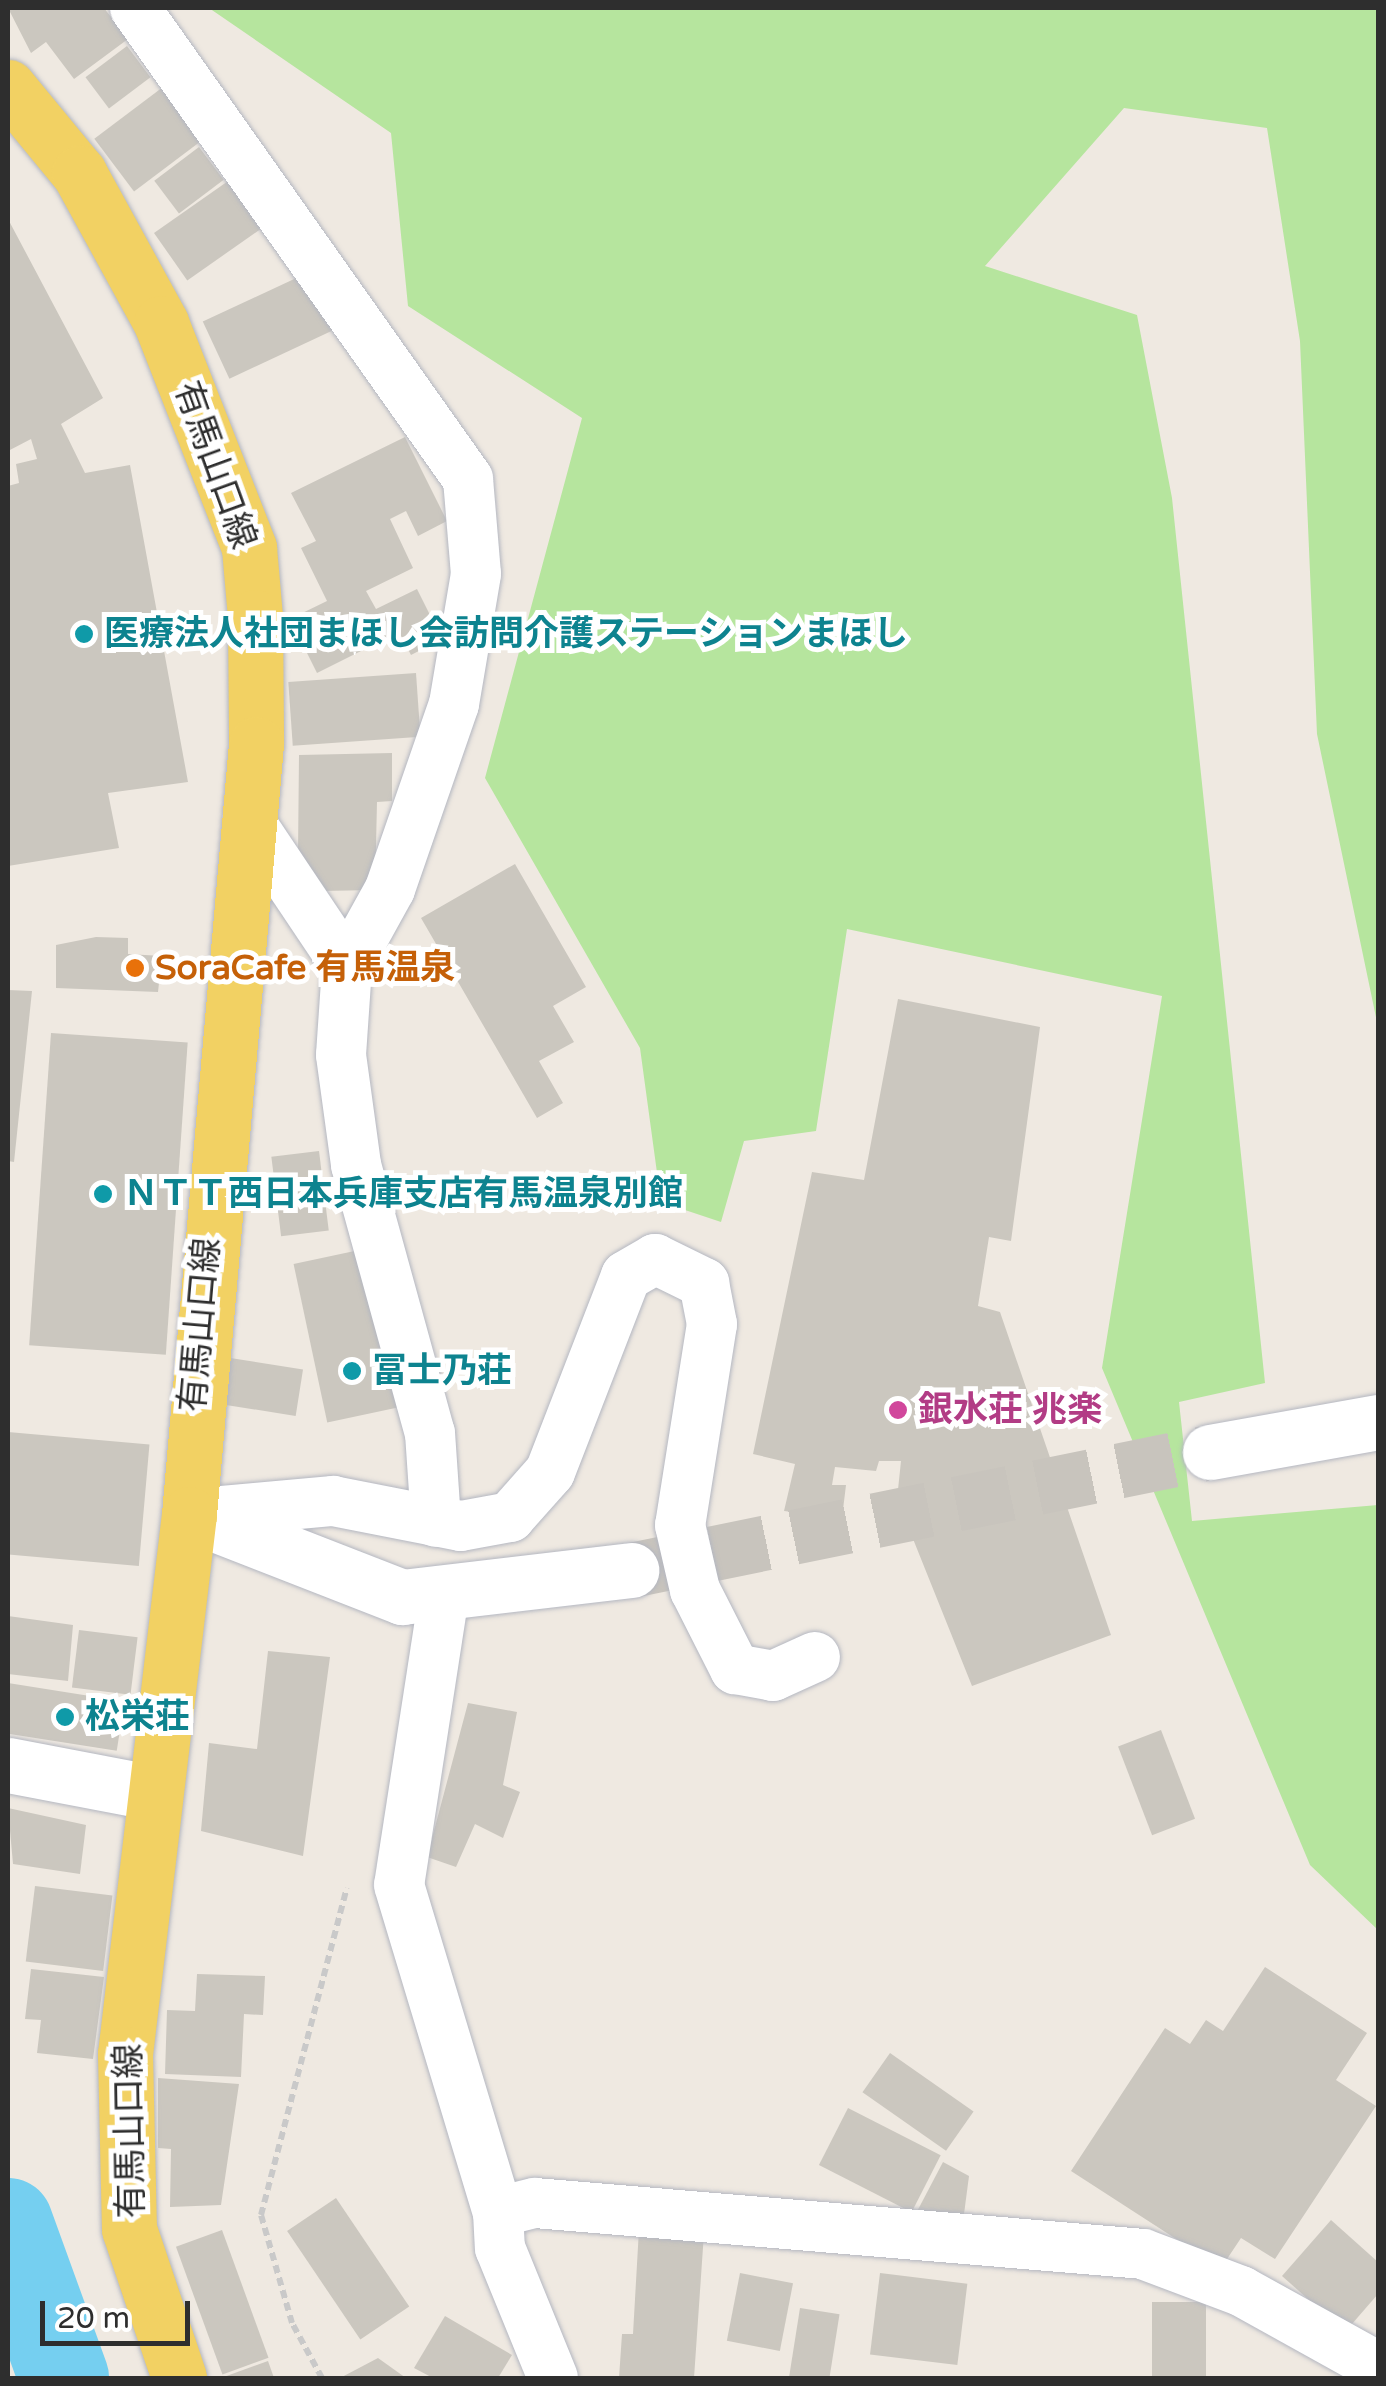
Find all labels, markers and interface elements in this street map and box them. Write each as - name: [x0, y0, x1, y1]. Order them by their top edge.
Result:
- street label: 有馬山口線: [165, 376, 265, 554]
- place label: 医療法人社団まほし会訪問介護ステーションまほし: [104, 613, 909, 655]
- marker: 医療法人社団まほし会訪問介護ステーションまほし: [73, 623, 95, 645]
- place label: SoraCafe 有馬温泉: [155, 947, 455, 989]
- marker: SoraCafe 有馬温泉: [124, 957, 146, 979]
- place label: ＮＴＴ西日本兵庫支店有馬温泉別館: [123, 1173, 683, 1215]
- marker: ＮＴＴ西日本兵庫支店有馬温泉別館: [92, 1183, 114, 1205]
- street label: 有馬山口線: [171, 1236, 229, 1414]
- place label: 冨士乃荘: [372, 1350, 512, 1392]
- marker: 冨士乃荘: [341, 1360, 363, 1382]
- place label: 銀水荘 兆楽: [918, 1389, 1102, 1431]
- marker: 銀水荘 兆楽: [887, 1399, 909, 1421]
- place label: 松栄荘: [85, 1696, 190, 1738]
- marker: 松栄荘: [54, 1706, 76, 1728]
- street label: 有馬山口線: [107, 2043, 153, 2219]
- scale bar: [45, 2281, 195, 2343]
- text: 20 m: [57, 2300, 130, 2337]

